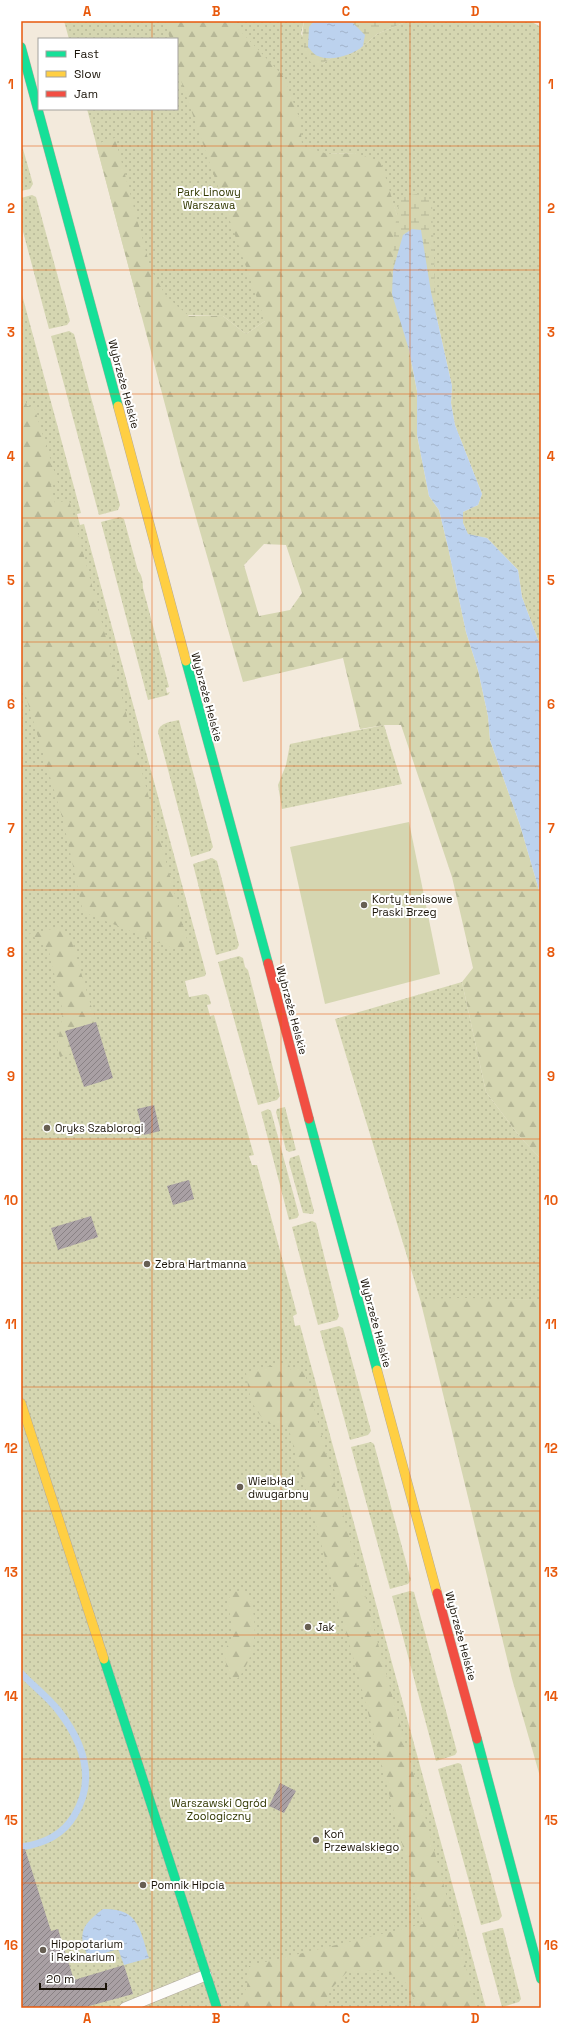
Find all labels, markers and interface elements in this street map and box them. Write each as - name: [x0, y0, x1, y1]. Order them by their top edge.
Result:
- text: A: [83, 3, 92, 20]
- text: B: [212, 3, 221, 20]
- text: C: [342, 3, 350, 20]
- text: D: [471, 3, 480, 20]
- legend: [38, 38, 178, 110]
- text: Fast: [74, 46, 99, 62]
- text: Slow: [74, 66, 101, 82]
- text: 1: [8, 76, 14, 93]
- text: 1: [548, 76, 554, 93]
- text: Jam: [74, 86, 98, 102]
- park label: Park Linowy Warszawa: [177, 185, 241, 212]
- text: 2: [7, 200, 15, 217]
- text: 2: [547, 200, 555, 217]
- text: 3: [7, 324, 15, 341]
- text: 3: [547, 324, 555, 341]
- street label: Wybrzeże Helskie: [105, 338, 143, 430]
- text: 4: [7, 448, 15, 465]
- text: 4: [547, 448, 555, 465]
- text: 5: [7, 572, 15, 589]
- text: 5: [547, 572, 555, 589]
- street label: Wybrzeże Helskie: [188, 651, 226, 743]
- text: 6: [7, 696, 15, 713]
- text: 6: [547, 696, 555, 713]
- text: 7: [7, 820, 15, 837]
- text: 7: [547, 820, 555, 837]
- place label: Korty tenisowe Praski Brzeg: [372, 892, 453, 919]
- marker: Korty tenisowe Praski Brzeg: [359, 900, 369, 910]
- text: 8: [7, 944, 15, 961]
- text: 8: [547, 944, 555, 961]
- street label: Wybrzeże Helskie: [273, 964, 311, 1056]
- text: 9: [7, 1068, 15, 1085]
- text: 9: [547, 1068, 555, 1085]
- place label: Oryks Szablorogi: [55, 1121, 144, 1135]
- marker: Oryks Szablorogi: [42, 1123, 52, 1133]
- text: 10: [4, 1192, 18, 1209]
- text: 10: [544, 1192, 558, 1209]
- place label: Zebra Hartmanna: [155, 1257, 247, 1271]
- marker: Zebra Hartmanna: [142, 1259, 152, 1269]
- street label: Wybrzeże Helskie: [357, 1277, 395, 1369]
- text: 11: [5, 1316, 17, 1333]
- text: 11: [545, 1316, 557, 1333]
- text: 12: [4, 1440, 18, 1457]
- text: 12: [544, 1440, 558, 1457]
- place label: Wielbłąd dwugarbny: [248, 1474, 309, 1501]
- marker: Wielbłąd dwugarbny: [235, 1482, 245, 1492]
- text: 13: [4, 1564, 18, 1581]
- text: 13: [544, 1564, 558, 1581]
- street label: Wybrzeże Helskie: [442, 1590, 480, 1682]
- place label: Jak: [316, 1620, 335, 1634]
- marker: Jak: [303, 1622, 313, 1632]
- text: 14: [4, 1688, 18, 1705]
- text: 14: [544, 1688, 558, 1705]
- park label: Warszawski Ogród Zoologiczny: [171, 1796, 267, 1823]
- text: 15: [4, 1812, 18, 1829]
- text: 15: [544, 1812, 558, 1829]
- place label: Koń Przewalskiego: [324, 1827, 399, 1854]
- marker: Koń Przewalskiego: [311, 1835, 321, 1845]
- place label: Pomnik Hipcia: [151, 1878, 225, 1892]
- marker: Pomnik Hipcia: [138, 1880, 148, 1890]
- text: 16: [4, 1937, 18, 1954]
- place label: Hipopotarium i Rekinarium: [51, 1937, 123, 1964]
- text: 16: [544, 1937, 558, 1954]
- marker: Hipopotarium i Rekinarium: [38, 1945, 48, 1955]
- scale bar: [40, 1965, 106, 1991]
- text: 20 m: [46, 1971, 74, 1987]
- text: A: [83, 2010, 92, 2027]
- text: B: [212, 2010, 221, 2027]
- text: C: [342, 2010, 350, 2027]
- text: D: [471, 2010, 480, 2027]

